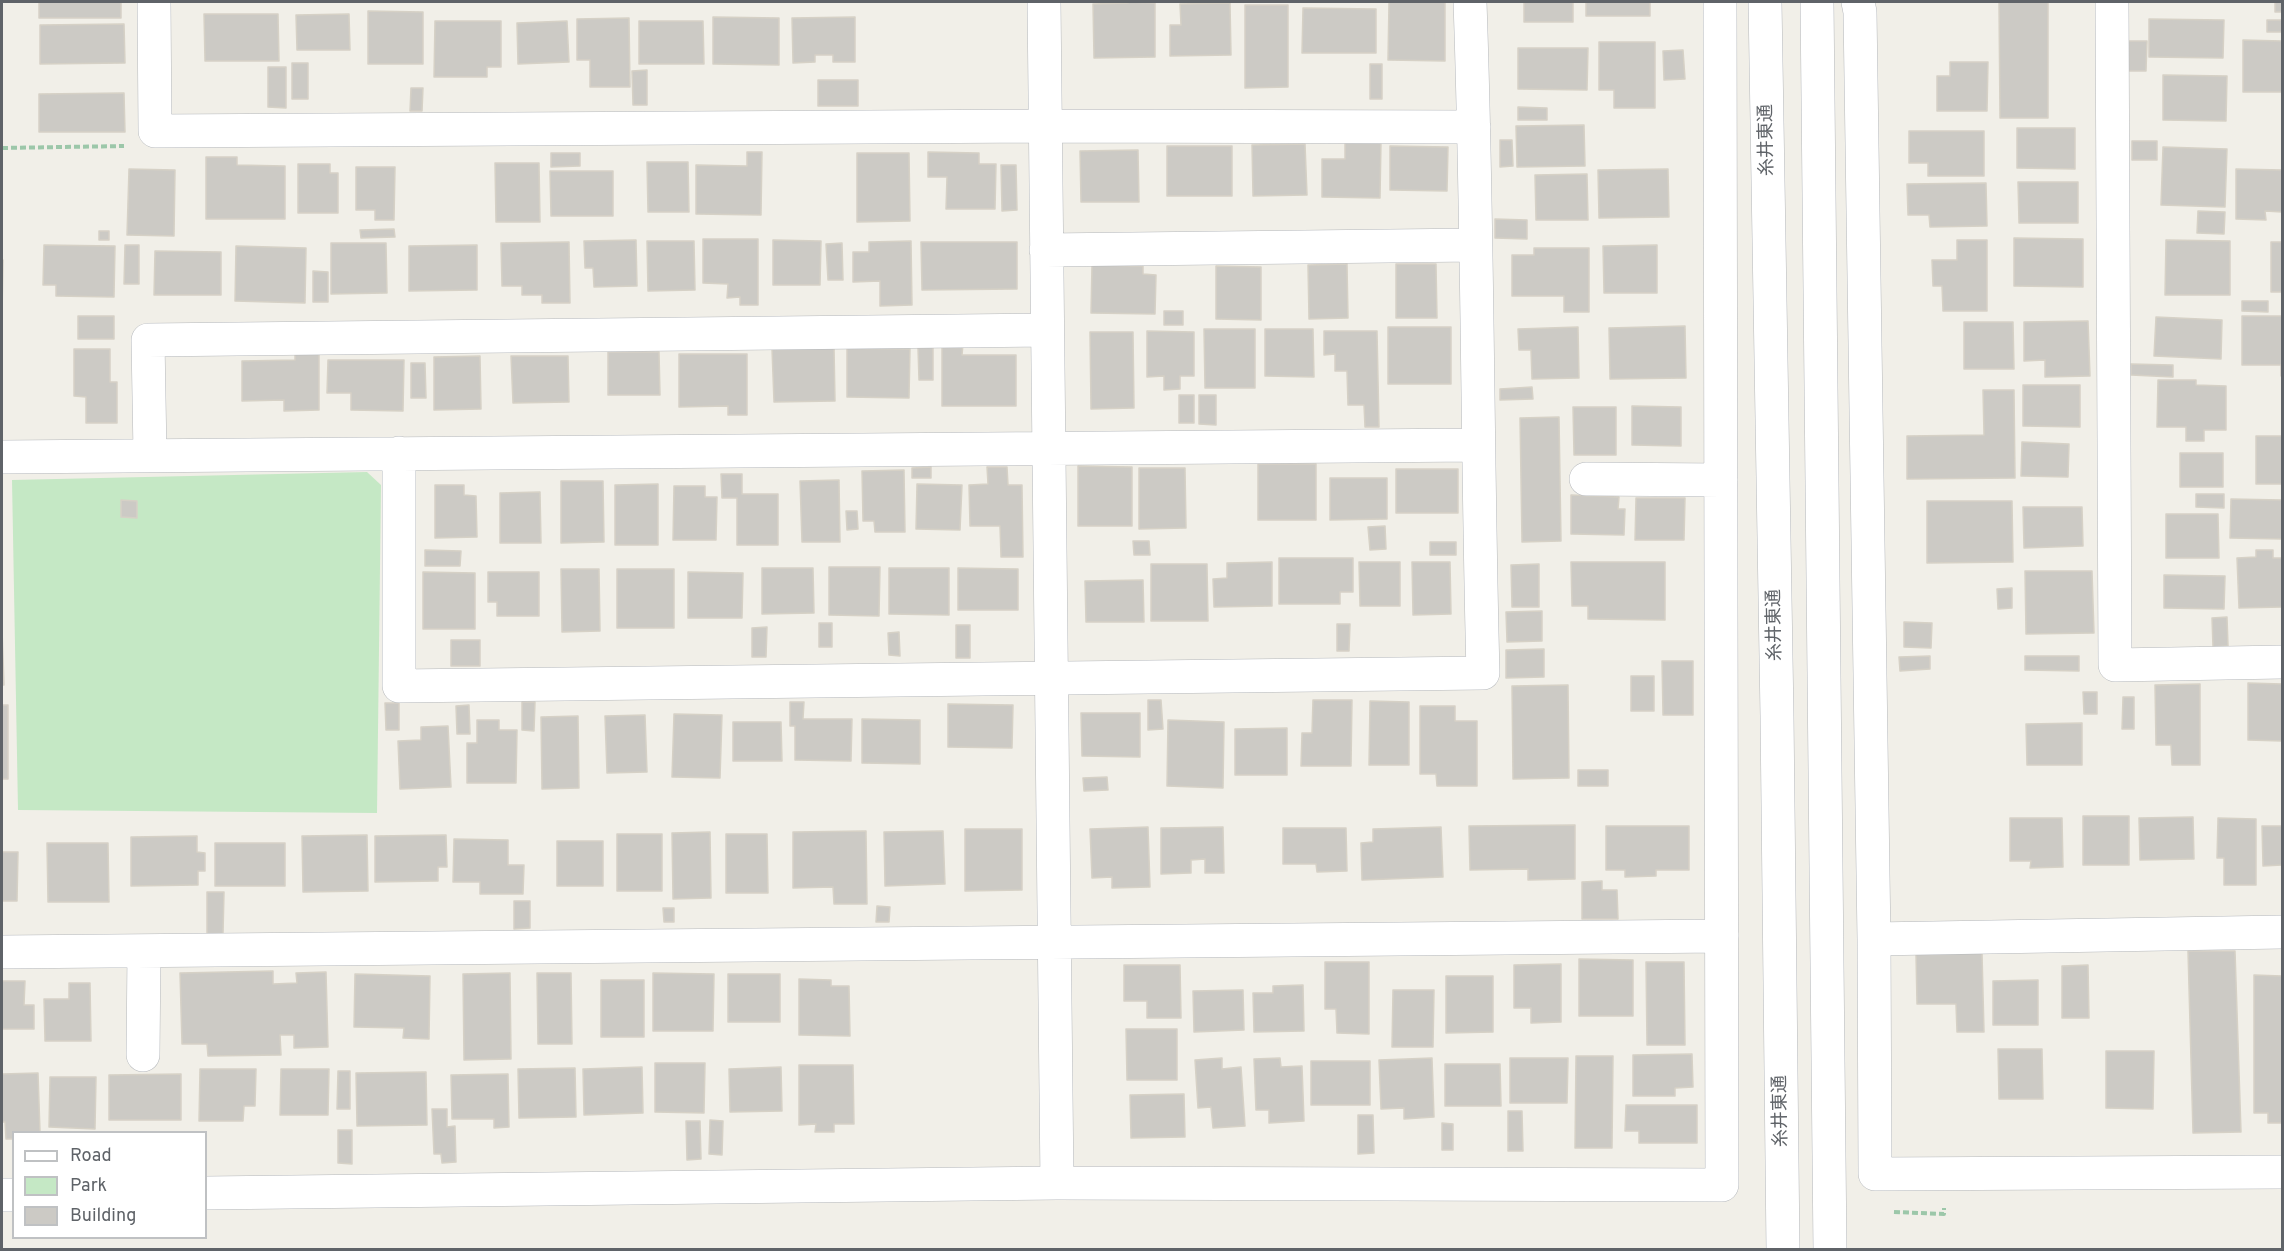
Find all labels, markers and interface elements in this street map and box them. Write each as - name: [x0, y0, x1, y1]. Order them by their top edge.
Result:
- street label: 糸井東通: [1757, 104, 1779, 176]
- street label: 糸井東通: [1765, 589, 1787, 661]
- street label: 糸井東通: [1771, 1075, 1793, 1147]
- legend: [12, 1131, 207, 1239]
- text: Road: [70, 1145, 112, 1168]
- text: Park: [70, 1175, 107, 1198]
- text: Building: [70, 1205, 136, 1228]

